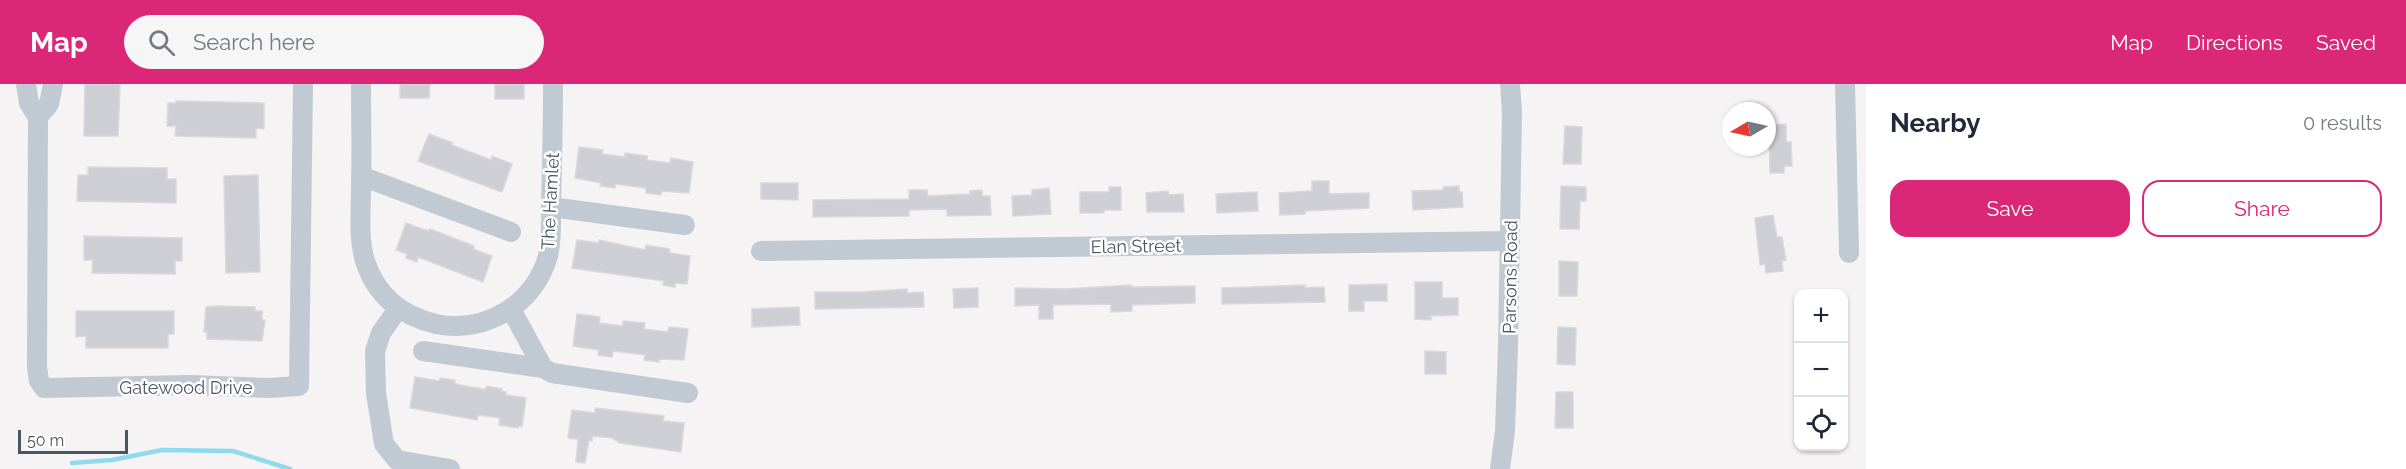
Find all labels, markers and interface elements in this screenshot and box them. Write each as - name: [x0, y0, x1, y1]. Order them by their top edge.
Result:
- search box: [124, 15, 544, 69]
- text: Map: [30, 26, 88, 59]
- icon: search: [145, 26, 178, 59]
- text: Search here: [193, 29, 315, 55]
- text: Map: [2110, 30, 2153, 55]
- text: Directions: [2186, 30, 2283, 55]
- text: Saved: [2316, 30, 2376, 55]
- north arrow: [1722, 102, 1776, 156]
- text: Nearby: [1890, 108, 1980, 138]
- text: 0 results: [2303, 111, 2382, 135]
- street label: The Hamlet: [537, 152, 563, 250]
- button: Save: [1890, 180, 2130, 237]
- button: Share: [2142, 180, 2382, 237]
- street label: Parsons Road: [1499, 220, 1521, 334]
- street label: Elan Street: [1090, 235, 1182, 257]
- map controls: [1794, 289, 1848, 451]
- button: +: [1794, 289, 1848, 343]
- button: −: [1794, 343, 1848, 397]
- street label: Gatewood Drive: [119, 377, 253, 398]
- button: locate: [1794, 397, 1848, 451]
- scale bar: [18, 427, 128, 454]
- text: 50 m: [27, 431, 64, 450]

